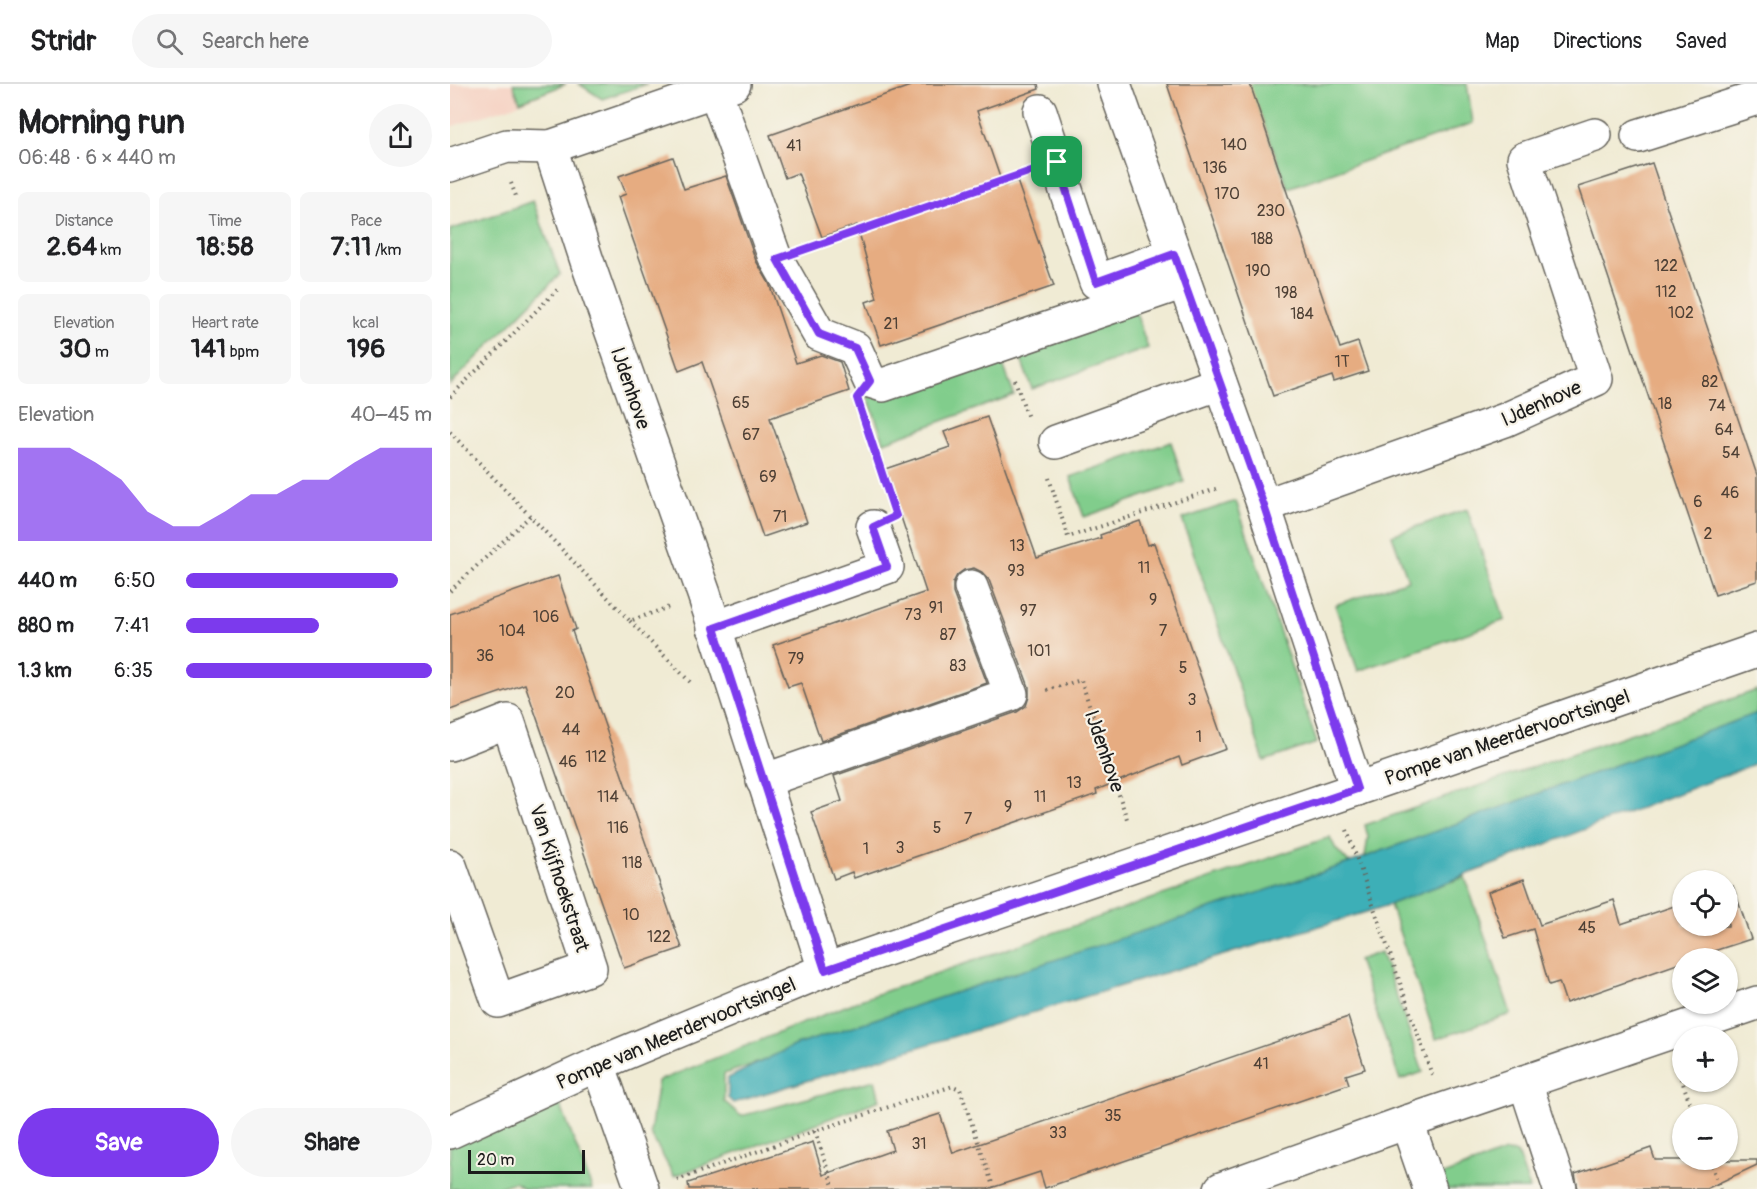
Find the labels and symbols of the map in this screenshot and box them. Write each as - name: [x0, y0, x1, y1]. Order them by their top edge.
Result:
- house number: 140: [1221, 135, 1247, 155]
- house number: 41: [786, 136, 802, 156]
- pin: [1031, 136, 1082, 187]
- house number: 136: [1203, 158, 1227, 178]
- house number: 170: [1214, 184, 1240, 204]
- house number: 230: [1257, 201, 1285, 221]
- house number: 188: [1251, 229, 1273, 249]
- house number: 122: [1654, 256, 1678, 276]
- house number: 190: [1245, 261, 1271, 281]
- house number: 112: [1655, 282, 1677, 302]
- house number: 198: [1275, 283, 1297, 303]
- house number: 102: [1668, 303, 1694, 323]
- house number: 184: [1290, 304, 1314, 324]
- house number: 21: [883, 314, 899, 334]
- street label: IJdenhove: [605, 344, 656, 433]
- house number: 1T: [1334, 352, 1350, 372]
- house number: 82: [1701, 372, 1719, 392]
- street label: IJdenhove: [1497, 375, 1585, 432]
- house number: 65: [732, 393, 750, 413]
- house number: 18: [1658, 394, 1672, 414]
- house number: 74: [1708, 396, 1726, 416]
- house number: 64: [1715, 420, 1733, 440]
- house number: 67: [742, 425, 760, 445]
- house number: 54: [1722, 443, 1740, 463]
- house number: 69: [759, 467, 777, 487]
- house number: 46: [1721, 483, 1739, 503]
- house number: 6: [1693, 492, 1703, 512]
- house number: 71: [773, 507, 787, 527]
- house number: 2: [1704, 524, 1713, 544]
- house number: 13: [1009, 536, 1025, 556]
- house number: 11: [1138, 558, 1150, 578]
- house number: 93: [1007, 561, 1025, 581]
- house number: 9: [1149, 590, 1157, 610]
- house number: 91: [929, 598, 943, 618]
- house number: 97: [1020, 601, 1037, 621]
- house number: 73: [904, 605, 922, 625]
- house number: 106: [533, 607, 559, 627]
- house number: 104: [499, 621, 525, 641]
- house number: 7: [1159, 621, 1168, 641]
- house number: 87: [940, 625, 957, 645]
- house number: 101: [1027, 641, 1051, 661]
- house number: 36: [476, 646, 494, 666]
- house number: 79: [788, 649, 804, 669]
- house number: 83: [950, 656, 967, 676]
- house number: 5: [1179, 658, 1187, 678]
- house number: 20: [555, 683, 575, 703]
- street label: Pompe van Meerdervoortsingel: [1381, 684, 1633, 791]
- house number: 3: [1188, 690, 1197, 710]
- street label: IJdenhove: [1079, 707, 1130, 796]
- house number: 44: [562, 720, 580, 740]
- house number: 1: [1196, 727, 1202, 747]
- house number: 112: [585, 747, 607, 767]
- house number: 46: [559, 752, 577, 772]
- house number: 13: [1066, 773, 1082, 793]
- house number: 114: [597, 787, 619, 807]
- house number: 11: [1034, 787, 1046, 807]
- house number: 9: [1004, 797, 1012, 817]
- street label: Van Kijfhoekstraat: [524, 801, 595, 956]
- house number: 7: [964, 809, 973, 829]
- house number: 116: [607, 818, 629, 838]
- house number: 5: [933, 818, 941, 838]
- house number: 3: [896, 838, 905, 858]
- house number: 1: [863, 839, 869, 859]
- house number: 118: [622, 853, 642, 873]
- house number: 10: [622, 905, 640, 925]
- house number: 45: [1578, 918, 1596, 938]
- house number: 122: [647, 927, 671, 947]
- street label: Pompe van Meerdervoortsingel: [553, 972, 800, 1095]
- house number: 41: [1253, 1054, 1269, 1074]
- house number: 35: [1104, 1106, 1122, 1126]
- house number: 33: [1049, 1123, 1067, 1143]
- house number: 31: [911, 1134, 927, 1154]
- scale bar: [468, 1147, 585, 1174]

